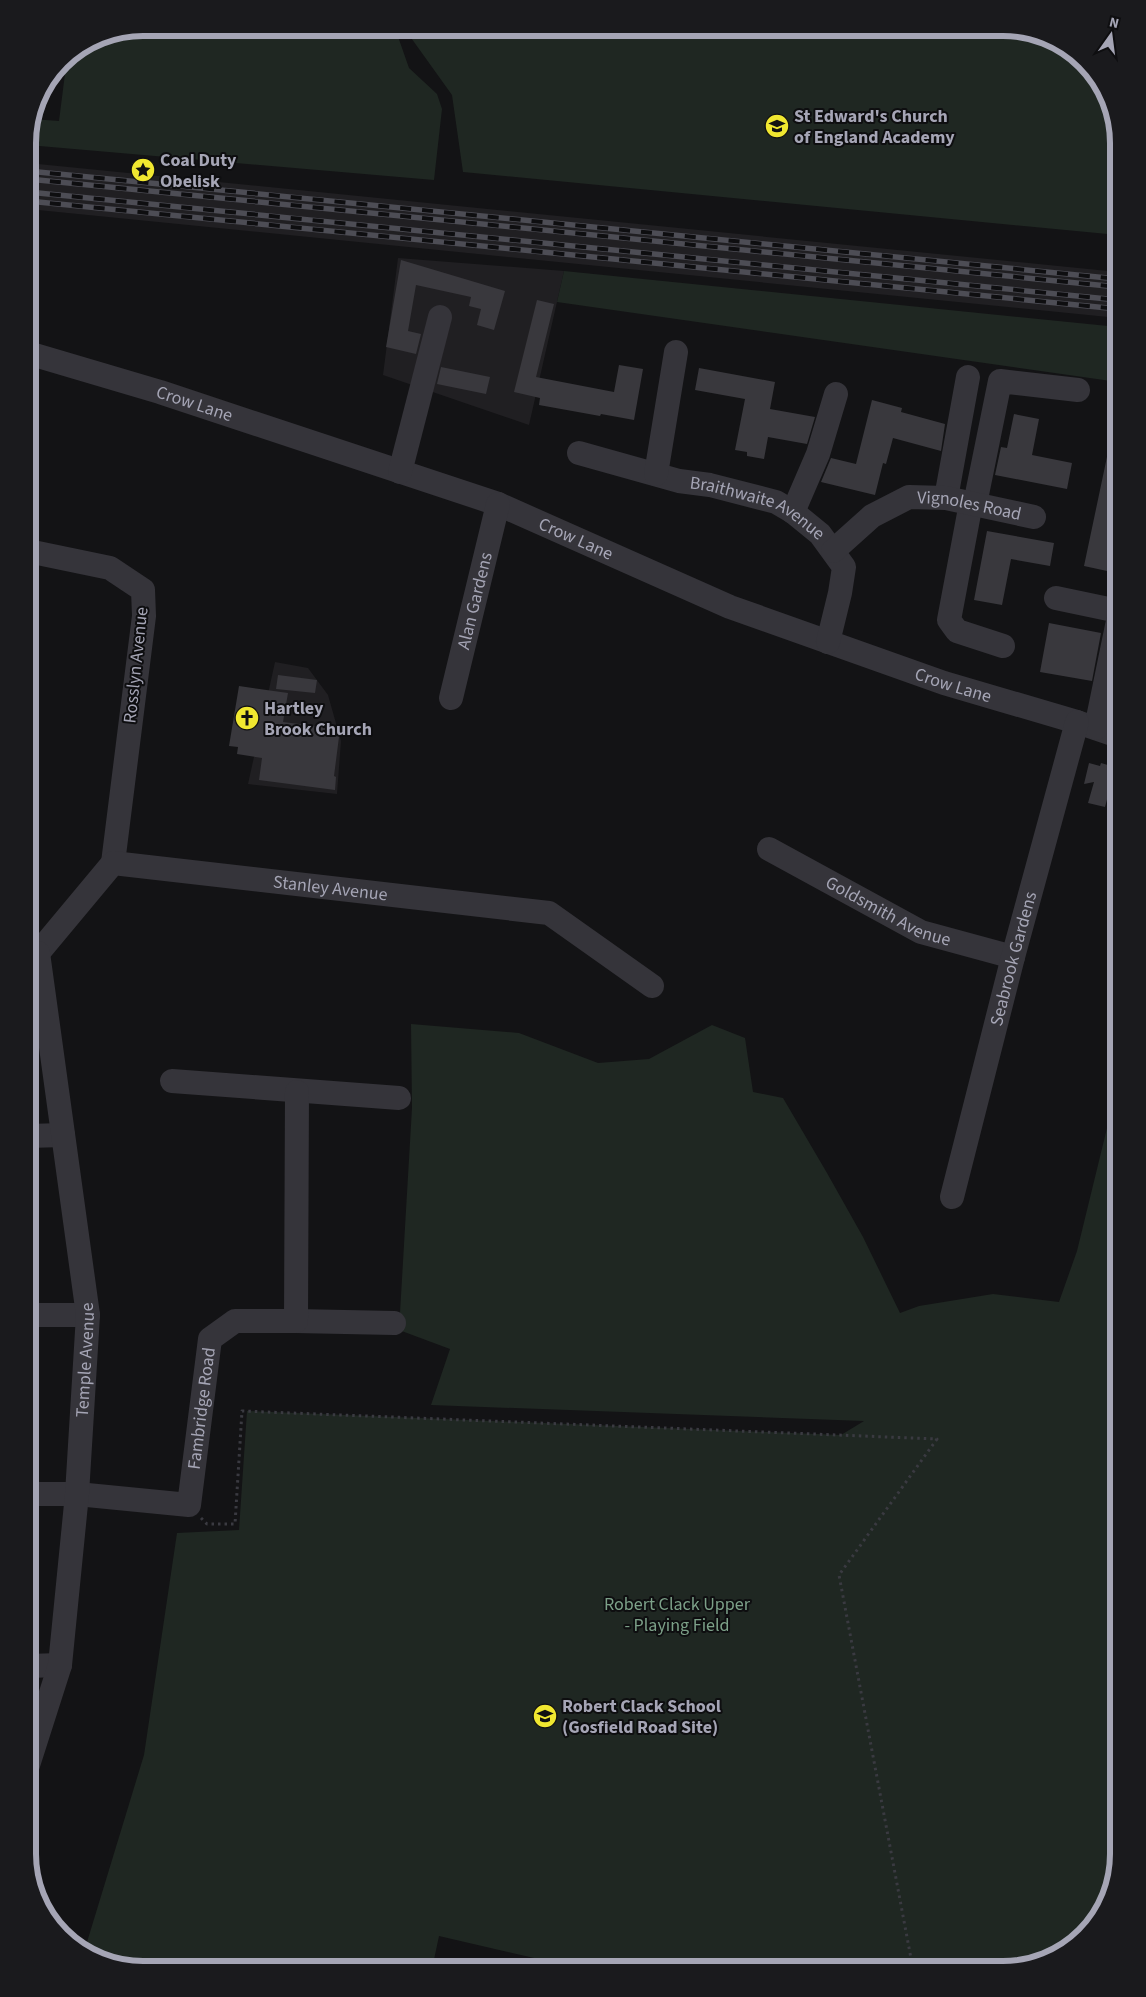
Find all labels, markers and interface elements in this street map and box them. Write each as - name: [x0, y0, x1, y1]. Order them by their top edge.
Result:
- north arrow: [1086, 10, 1136, 60]
- text: N: [1107, 13, 1121, 34]
- place label: St Edward's Church of England Academy: [794, 104, 955, 150]
- school or university icon: St Edward's Church of England Academy: [764, 113, 790, 139]
- place label: Coal Duty Obelisk: [160, 148, 237, 194]
- place icon: Coal Duty Obelisk: [130, 157, 156, 183]
- street label: Crow Lane: [153, 379, 236, 428]
- street label: Braithwaite Avenue: [688, 470, 830, 546]
- street label: Vignoles Road: [917, 485, 1024, 526]
- street label: Crow Lane: [535, 511, 617, 566]
- street label: Alan Gardens: [451, 550, 498, 652]
- street label: Rosslyn Avenue: [117, 606, 155, 724]
- street label: Crow Lane: [911, 661, 995, 709]
- place label: Hartley Brook Church: [264, 696, 372, 742]
- church icon: Hartley Brook Church: [234, 705, 260, 731]
- street label: Stanley Avenue: [272, 869, 389, 907]
- street label: Goldsmith Avenue: [821, 870, 954, 952]
- street label: Seabrook Gardens: [983, 889, 1043, 1029]
- street label: Temple Avenue: [69, 1301, 101, 1418]
- street label: Fambridge Road: [181, 1346, 221, 1471]
- park label: Robert Clack Upper - Playing Field: [604, 1592, 751, 1638]
- place label: Robert Clack School (Gosfield Road Site): [562, 1694, 721, 1740]
- school or university icon: Robert Clack School (Gosfield Road Site): [532, 1703, 558, 1729]

